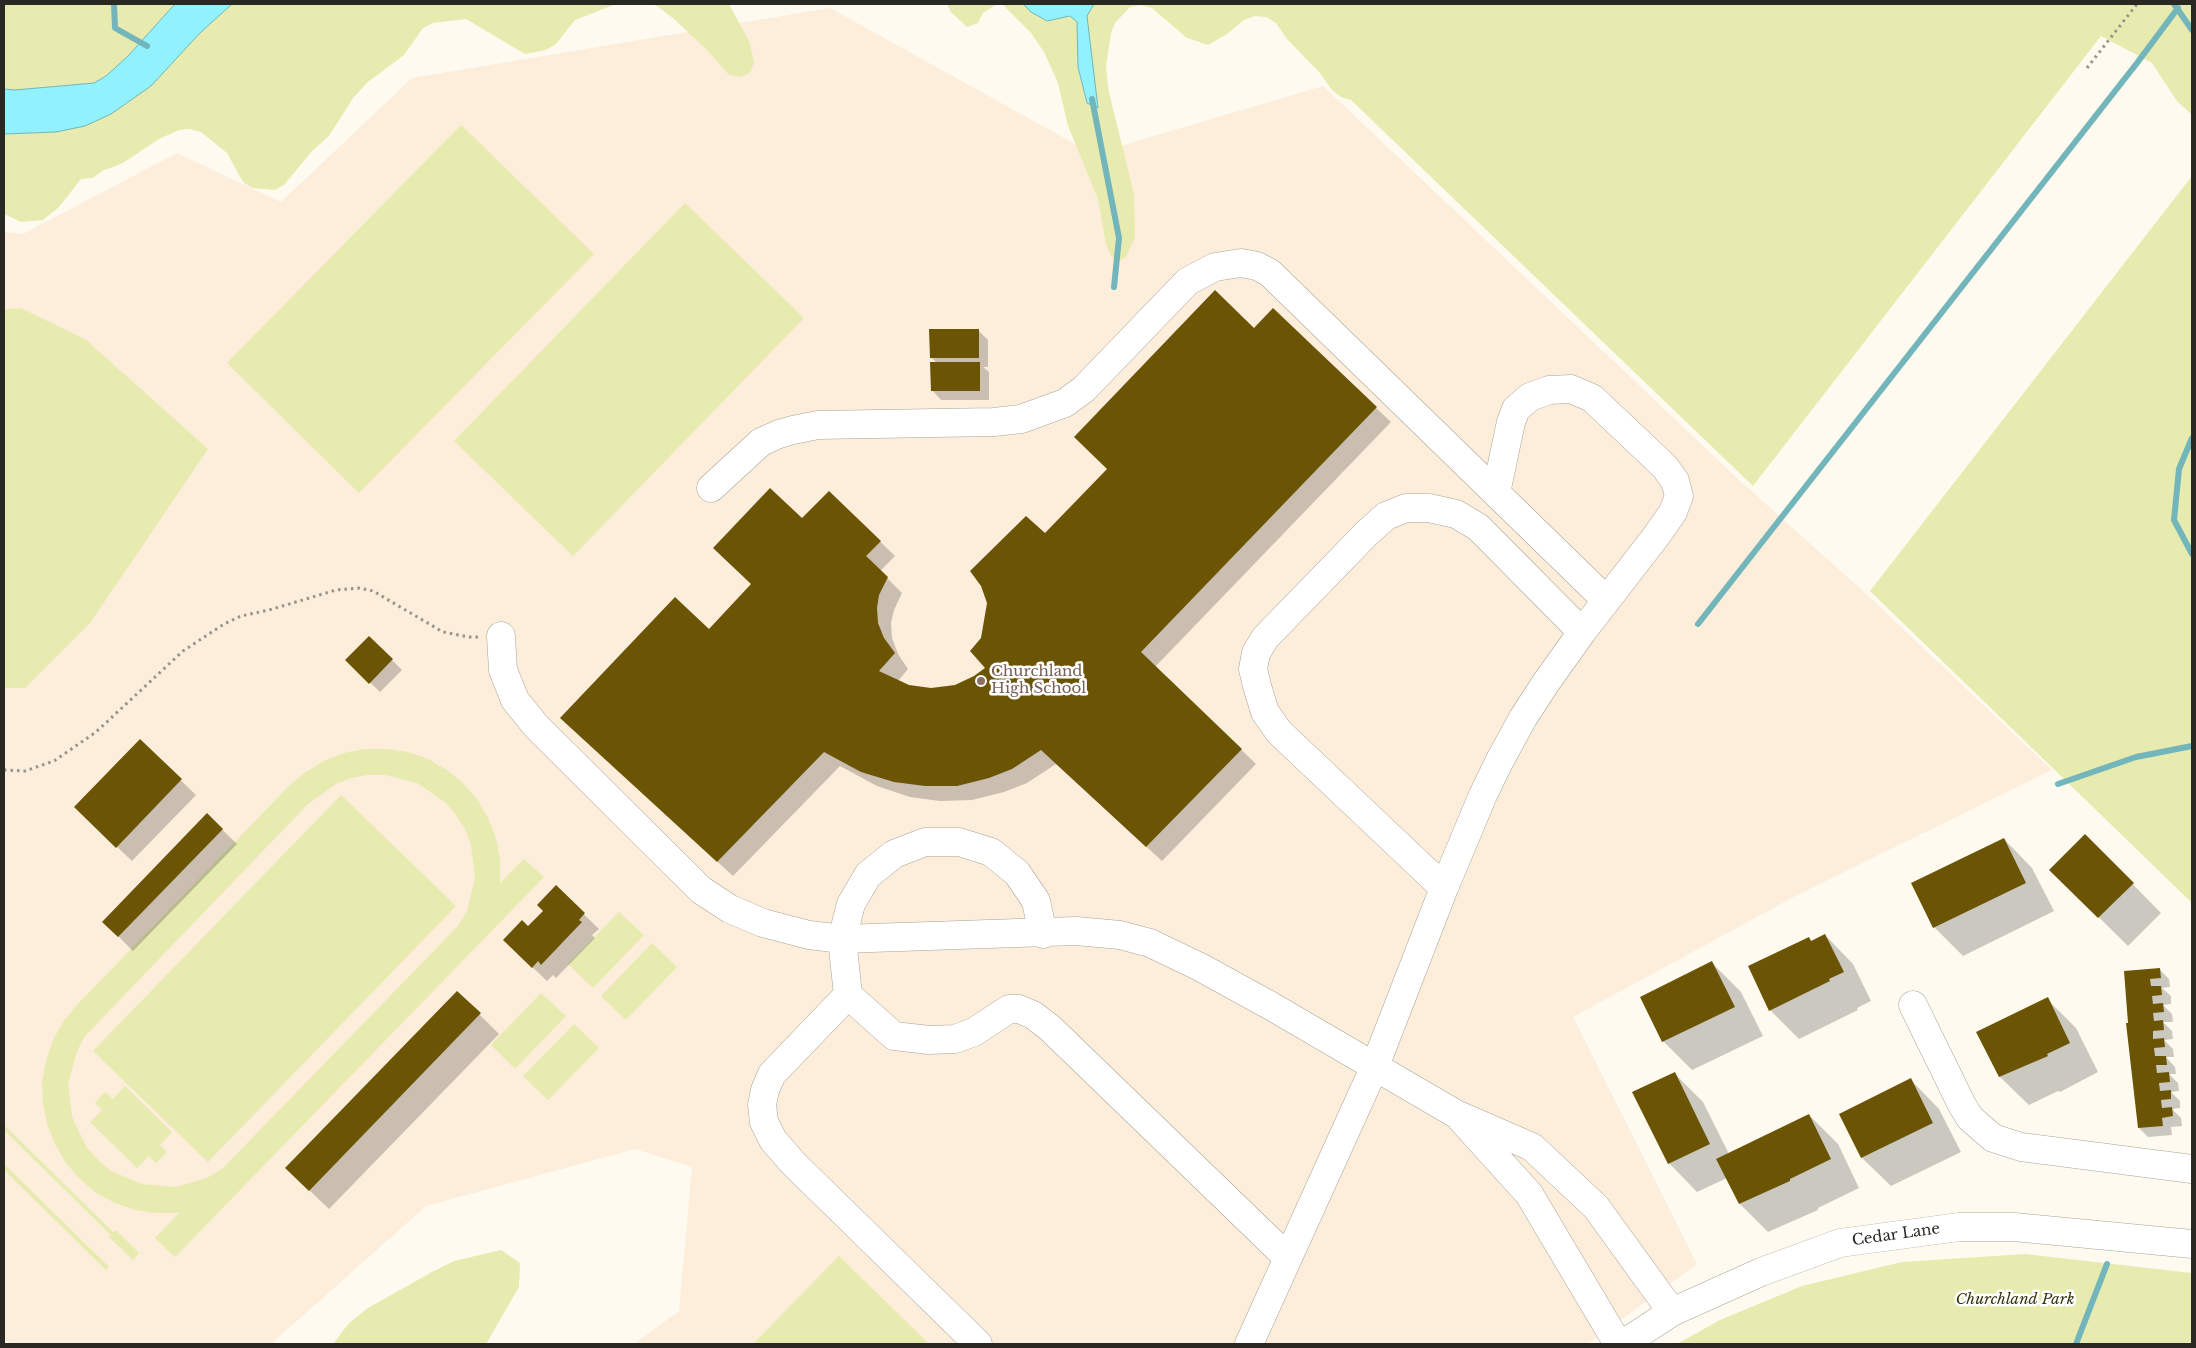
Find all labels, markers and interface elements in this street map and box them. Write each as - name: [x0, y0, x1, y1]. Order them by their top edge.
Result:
- place label: Churchland High School: [991, 663, 1086, 698]
- marker: Churchland High School: [975, 675, 987, 687]
- street label: Cedar Lane: [1851, 1220, 1941, 1250]
- park label: Churchland Park: [1956, 1291, 2074, 1309]

